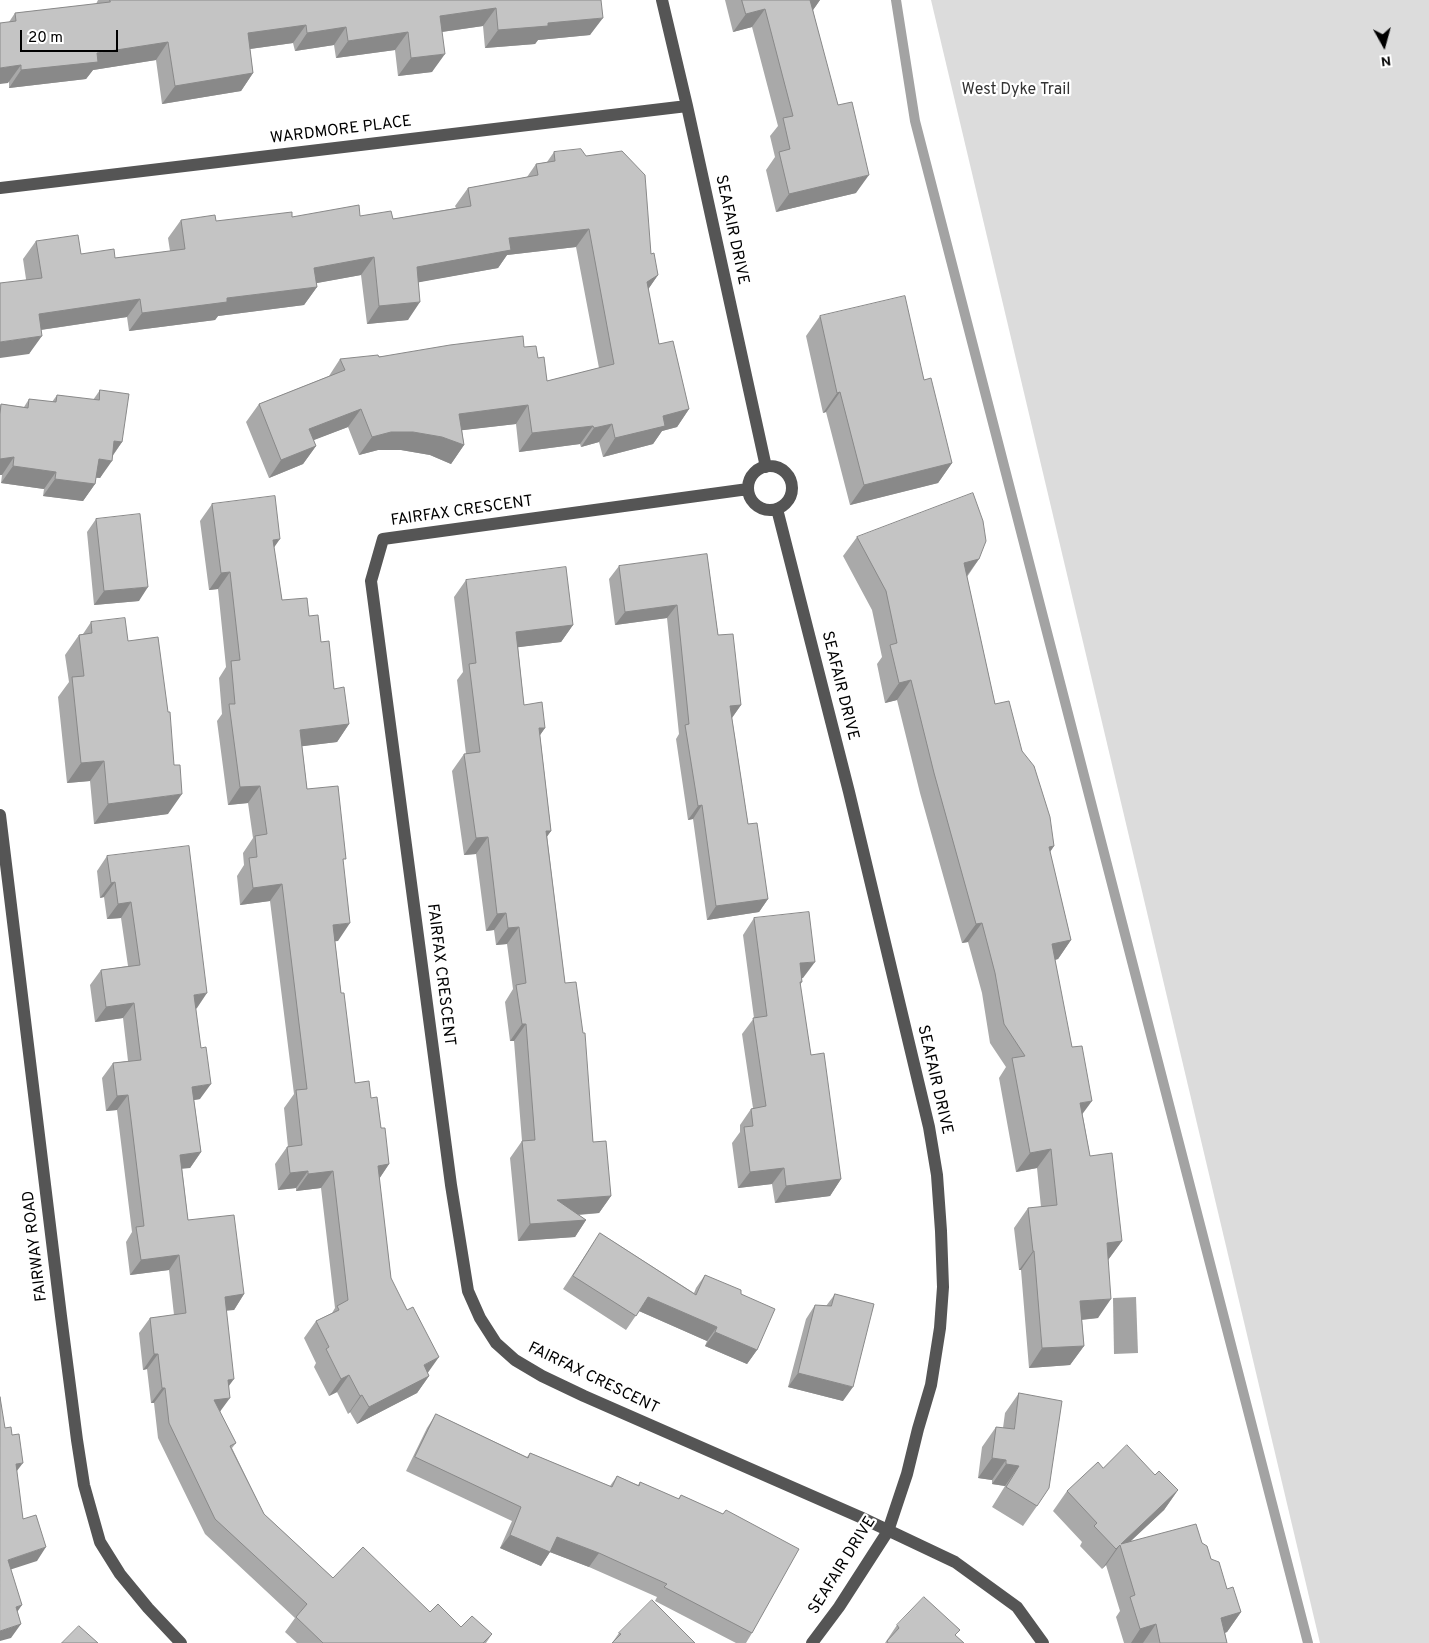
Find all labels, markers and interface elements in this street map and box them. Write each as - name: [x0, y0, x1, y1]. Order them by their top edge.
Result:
- scale bar: [22, 20, 120, 52]
- north arrow: [1359, 20, 1409, 70]
- text: 20 m: [28, 29, 63, 48]
- text: N: [1380, 51, 1392, 69]
- park label: West Dyke Trail: [962, 81, 1070, 101]
- street label: WARDMORE PLACE: [269, 113, 413, 149]
- street label: SEAFAIR DRIVE: [710, 173, 752, 287]
- street label: FAIRFAX CRESCENT: [390, 493, 534, 531]
- street label: SEAFAIR DRIVE: [816, 629, 862, 743]
- street label: FAIRFAX CRESCENT: [422, 903, 458, 1047]
- street label: SEAFAIR DRIVE: [912, 1023, 956, 1137]
- street label: FAIRWAY ROAD: [20, 1189, 52, 1303]
- street label: FAIRFAX CRESCENT: [524, 1339, 662, 1419]
- street label: SEAFAIR DRIVE: [805, 1514, 881, 1618]

